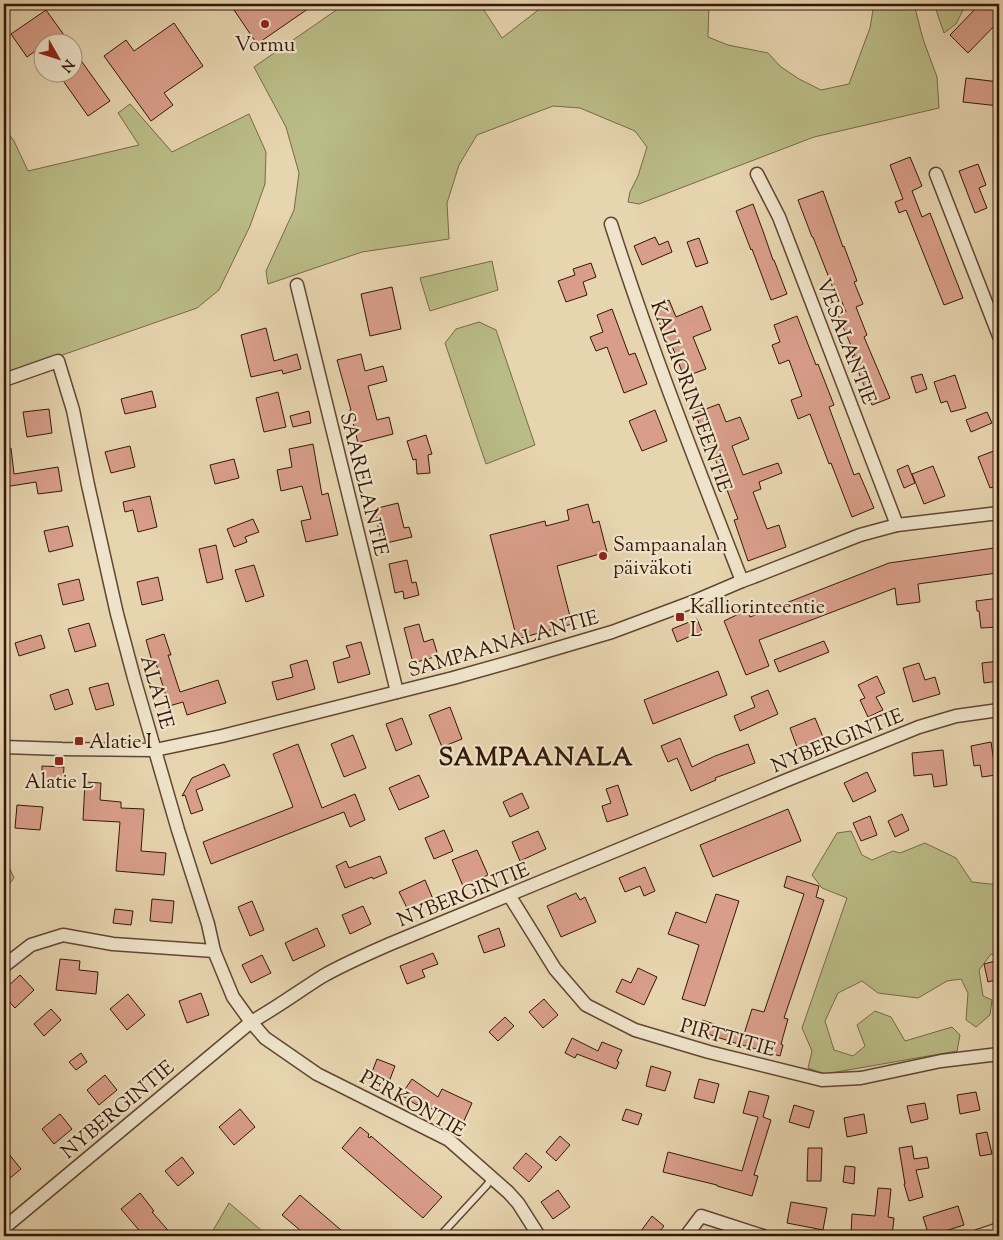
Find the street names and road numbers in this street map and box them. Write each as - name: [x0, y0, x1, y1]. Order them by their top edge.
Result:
- street label: VESALANTIE: [807, 275, 882, 409]
- street label: KALLIORINTEENTIE: [641, 297, 738, 497]
- street label: SAARELANTIE: [331, 410, 394, 560]
- street label: SAMPAANALANTIE: [405, 604, 602, 686]
- street label: ALATIE: [131, 652, 180, 733]
- street label: NYBERGINTIE: [767, 703, 908, 782]
- street label: NYBERGINTIE: [393, 857, 534, 936]
- street label: PIRTTITIE: [676, 1013, 778, 1066]
- street label: NYBERGINTIE: [56, 1055, 182, 1167]
- street label: PERKONTIE: [354, 1064, 470, 1146]

